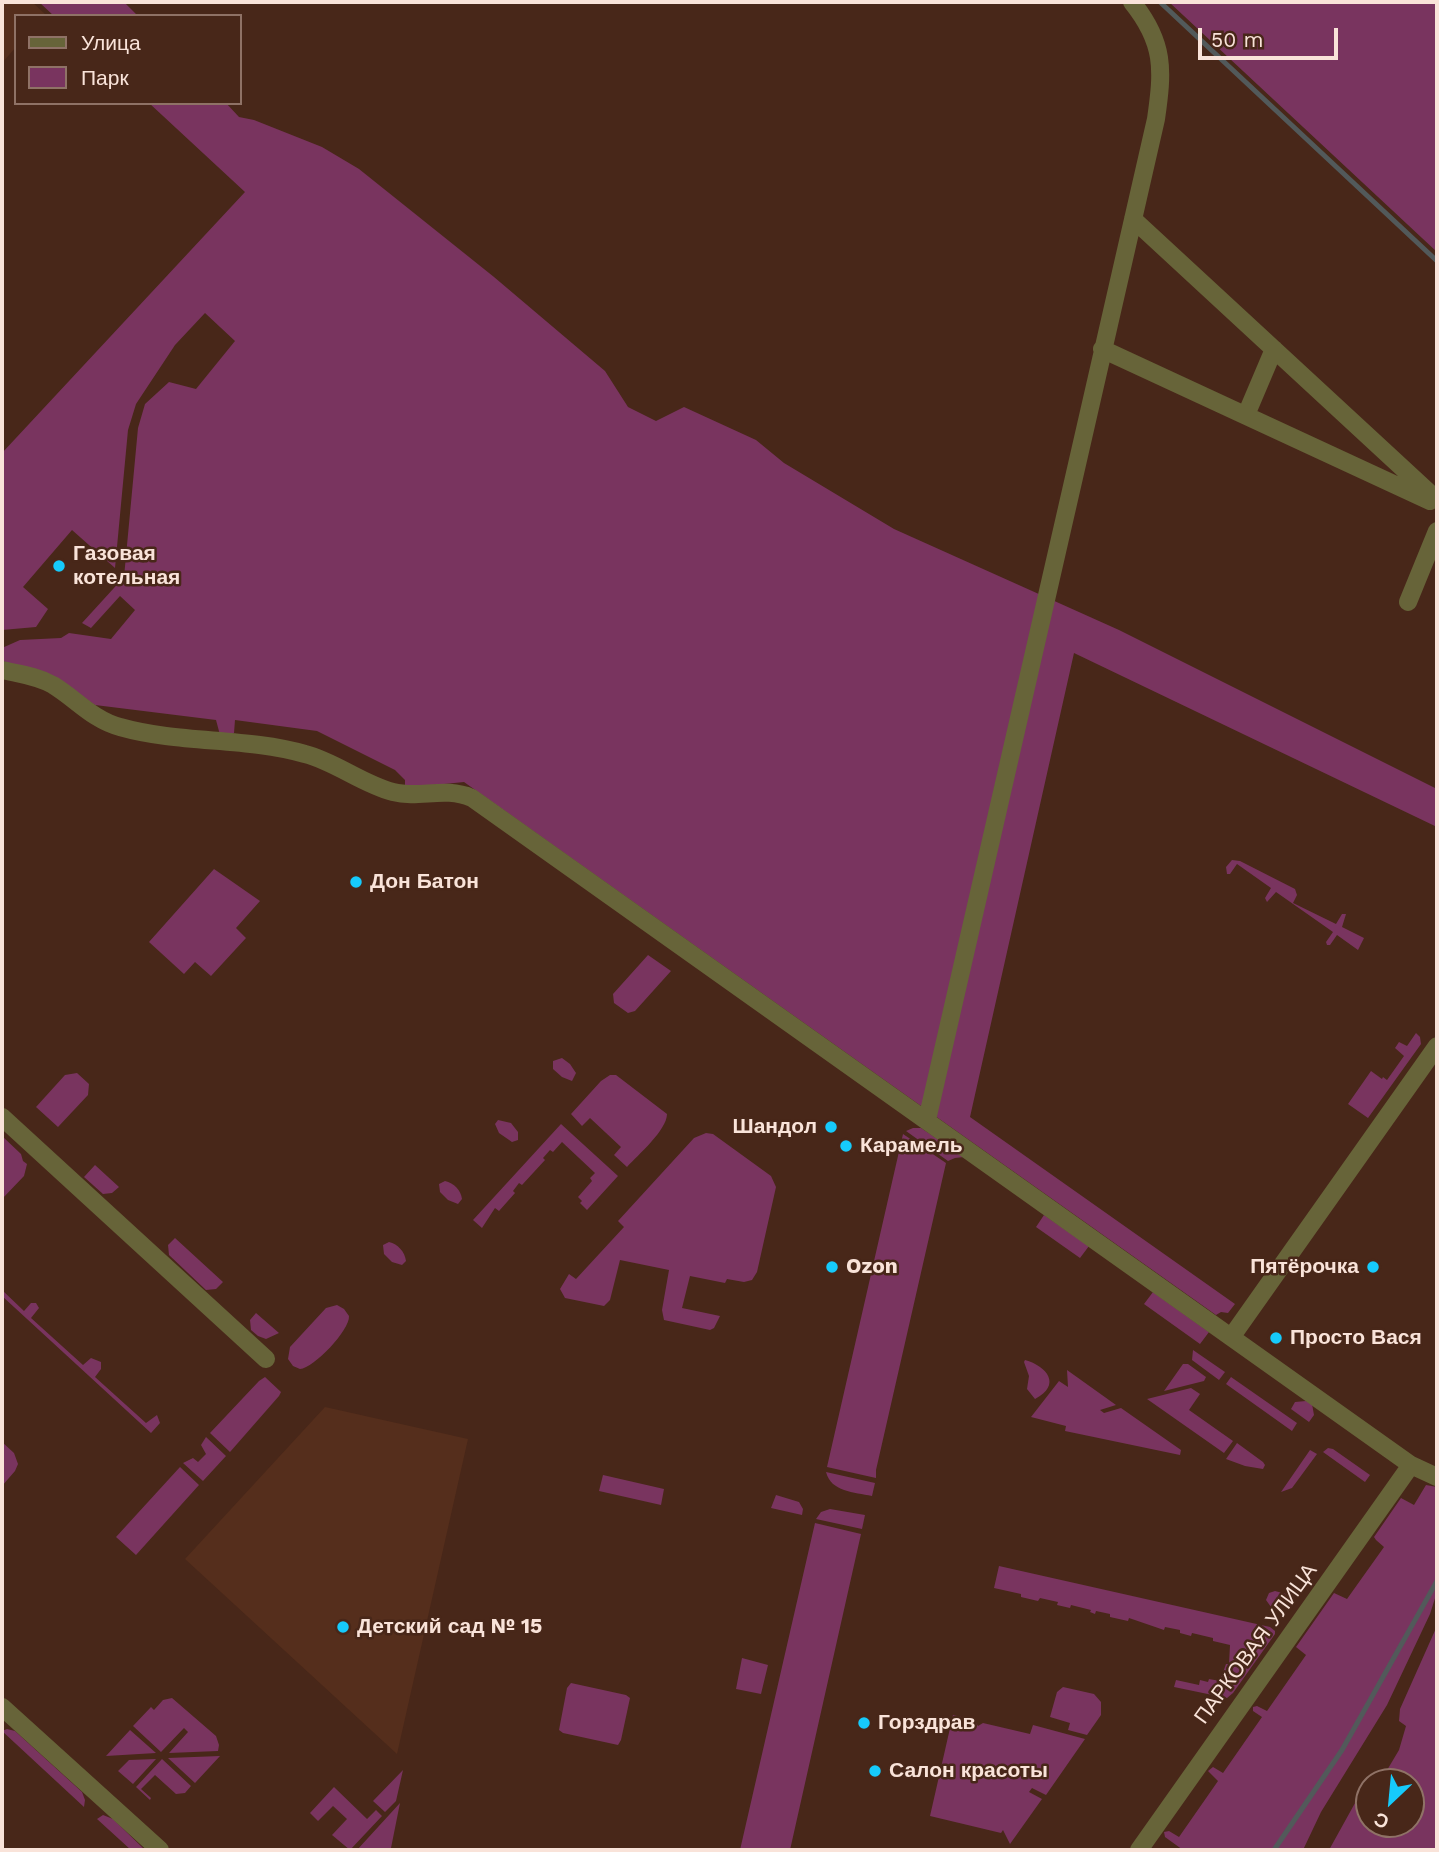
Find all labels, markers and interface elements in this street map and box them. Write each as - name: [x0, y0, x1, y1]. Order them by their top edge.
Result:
- legend: [14, 14, 242, 105]
- scale bar: [1201, 14, 1341, 58]
- text: 50 m: [1211, 27, 1263, 52]
- text: Улица: [81, 30, 141, 55]
- text: Парк: [81, 65, 129, 90]
- place label: Газовая котельная: [73, 541, 180, 591]
- marker: Газовая котельная: [51, 558, 67, 574]
- place label: Дон Батон: [370, 869, 479, 895]
- marker: Дон Батон: [348, 874, 364, 890]
- place label: Шандол: [733, 1114, 817, 1140]
- marker: Шандол: [823, 1119, 839, 1135]
- place label: Карамель: [860, 1133, 963, 1159]
- marker: Карамель: [838, 1138, 854, 1154]
- place label: Ozon: [846, 1254, 898, 1280]
- place label: Пятёрочка: [1250, 1254, 1359, 1280]
- marker: Ozon: [824, 1259, 840, 1275]
- marker: Пятёрочка: [1365, 1259, 1381, 1275]
- place label: Просто Вася: [1290, 1325, 1422, 1351]
- marker: Просто Вася: [1268, 1330, 1284, 1346]
- street label: ПАРКОВАЯ УЛИЦА: [1189, 1559, 1323, 1729]
- place label: Детский сад № 15: [357, 1614, 542, 1640]
- marker: Детский сад № 15: [335, 1619, 351, 1635]
- place label: Горздрав: [878, 1710, 975, 1736]
- marker: Горздрав: [856, 1715, 872, 1731]
- place label: Салон красоты: [889, 1758, 1048, 1784]
- marker: Салон красоты: [867, 1763, 883, 1779]
- north arrow: [1355, 1768, 1425, 1838]
- text: С: [1370, 1807, 1393, 1834]

